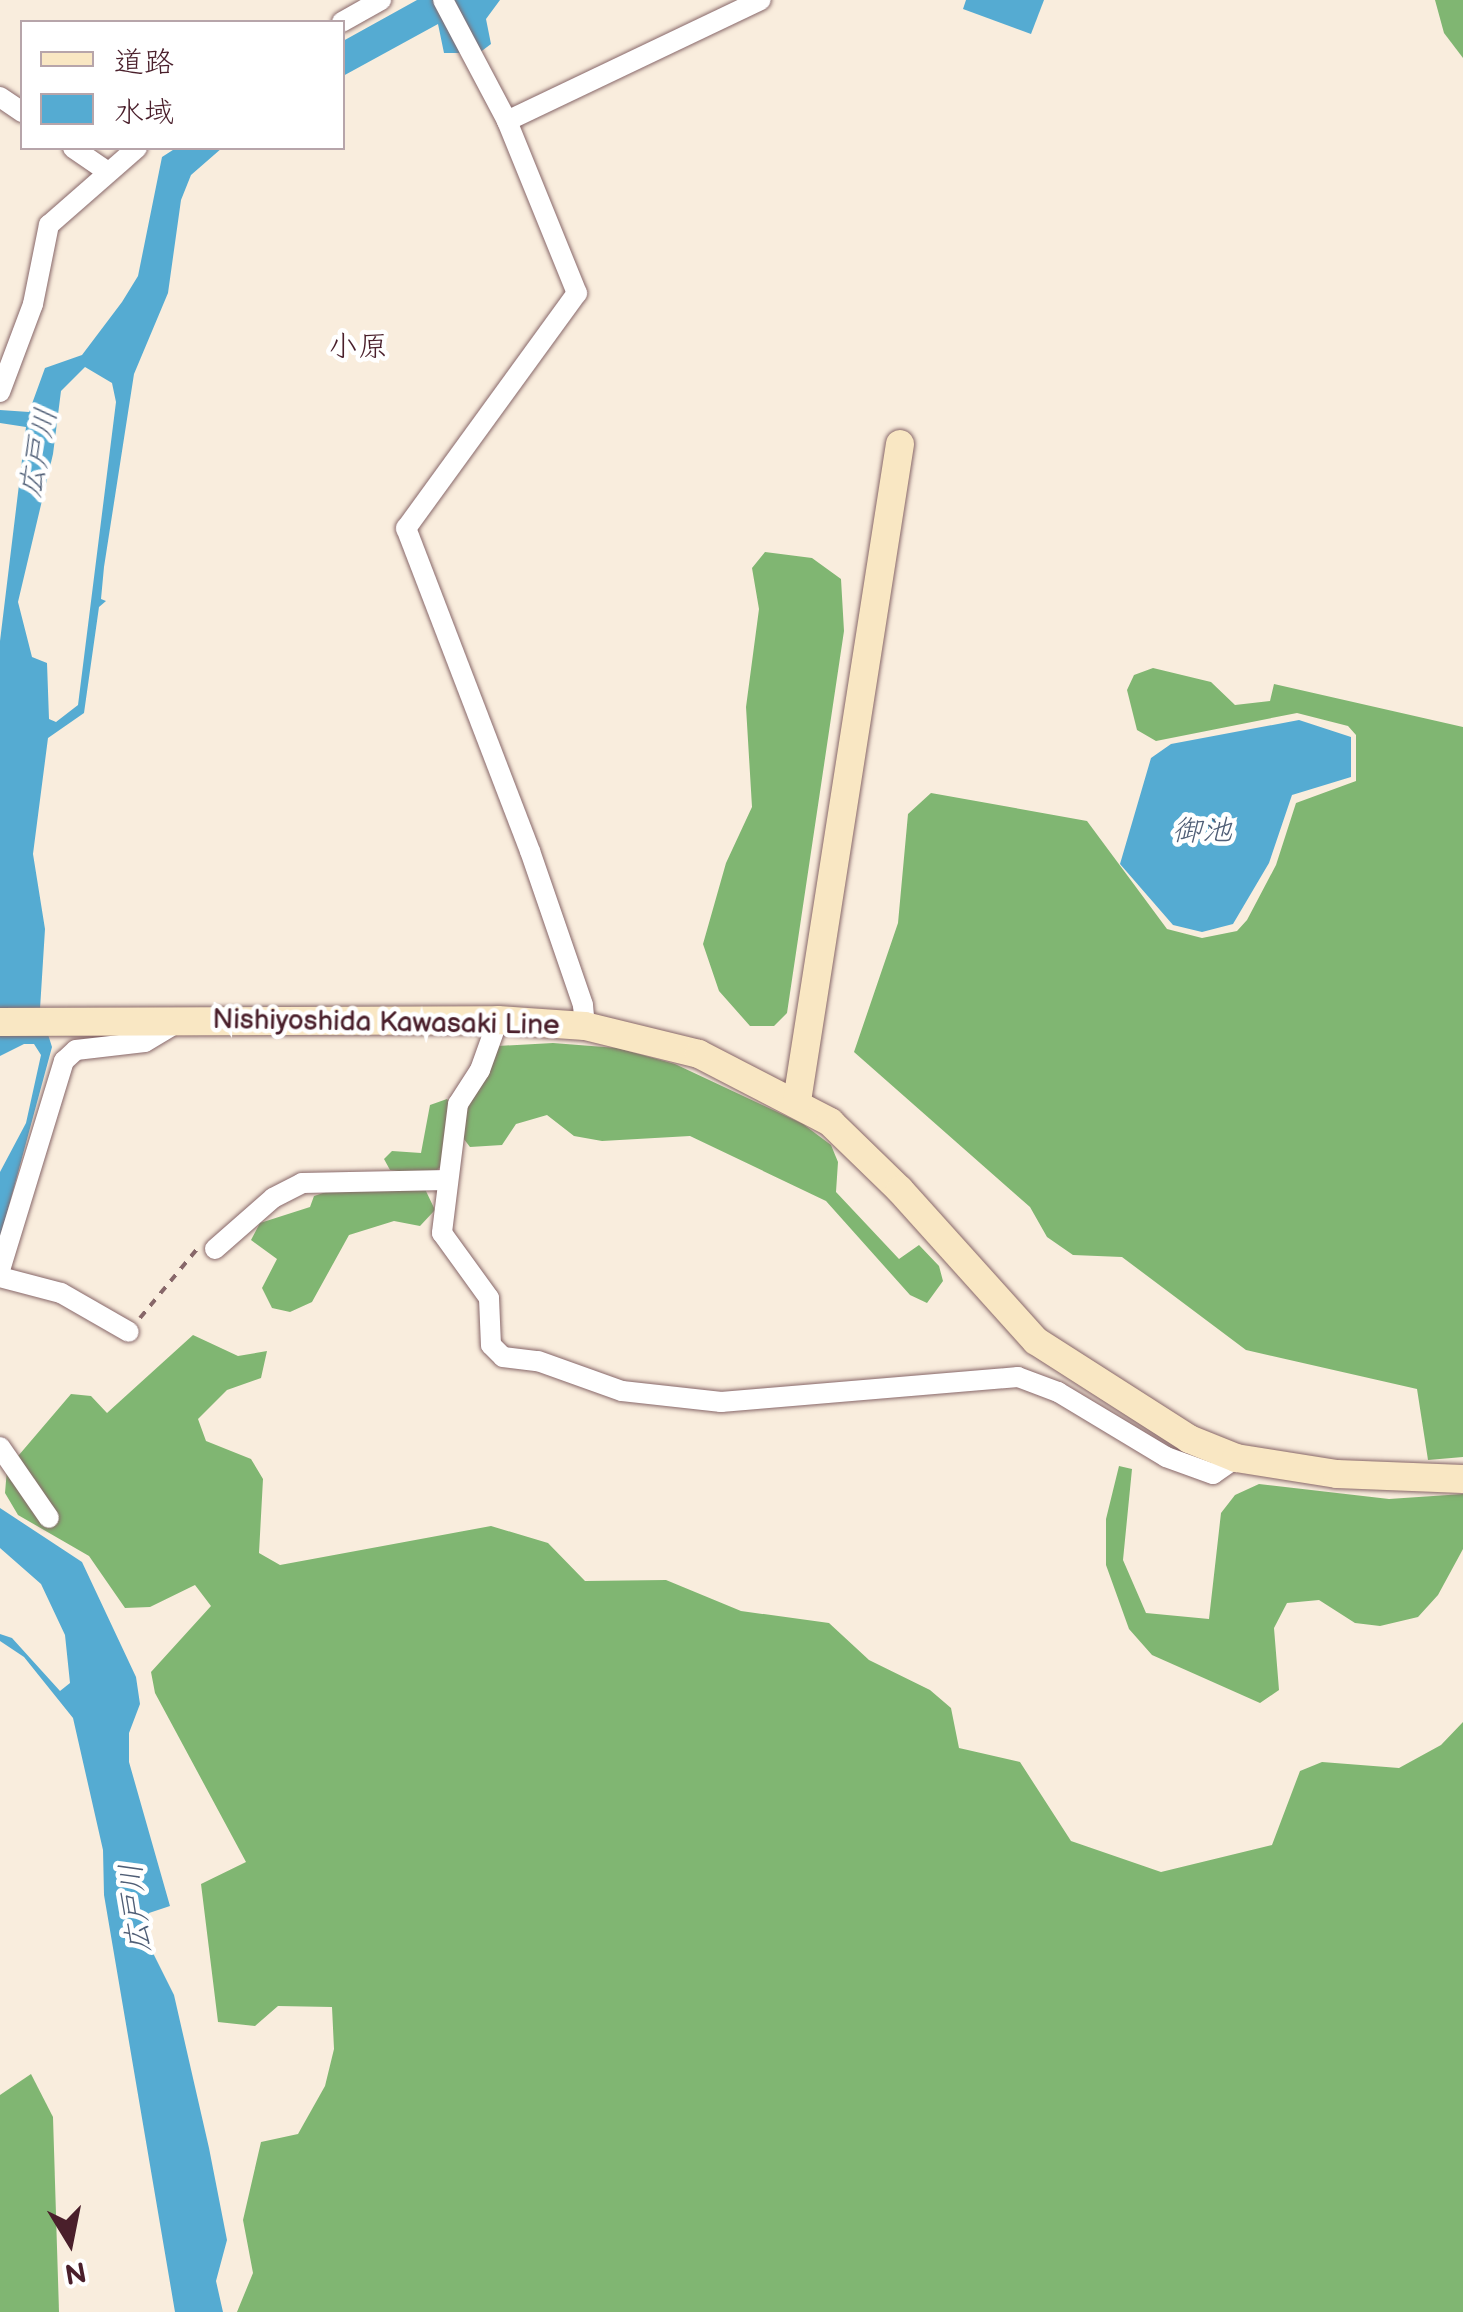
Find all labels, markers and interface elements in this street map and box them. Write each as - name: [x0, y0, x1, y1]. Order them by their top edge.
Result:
- legend: [20, 20, 345, 150]
- text: 道路: [114, 45, 174, 81]
- text: 水域: [114, 95, 174, 131]
- district label: 小原: [328, 329, 388, 365]
- water label: 広戸川: [13, 405, 65, 501]
- water label: 御池: [1172, 813, 1232, 849]
- street label: Nishiyoshida Kawasaki Line: [212, 1003, 560, 1043]
- water label: 広戸川: [113, 1861, 159, 1955]
- north arrow: [20, 2192, 120, 2292]
- text: N: [62, 2254, 89, 2290]

